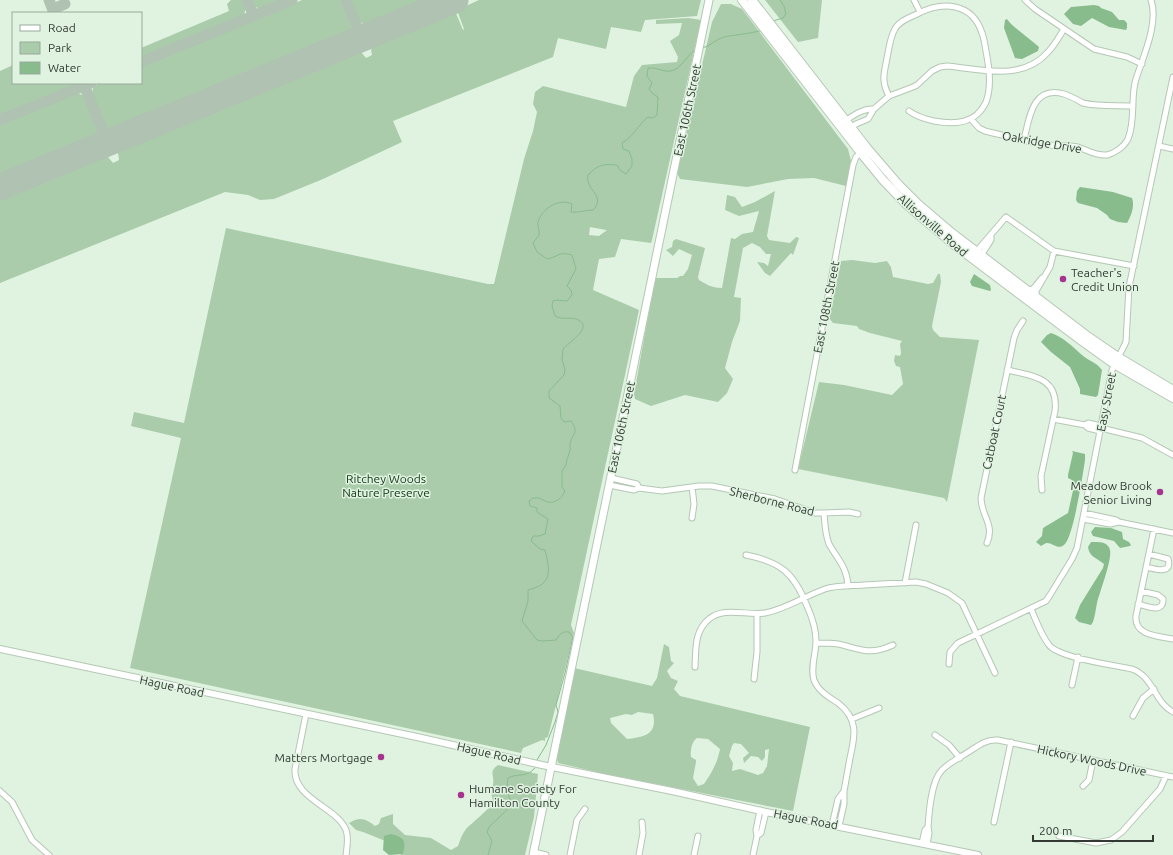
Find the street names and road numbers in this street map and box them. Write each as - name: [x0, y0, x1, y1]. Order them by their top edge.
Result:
- street label: East 106th Street: [671, 63, 703, 157]
- street label: Oakridge Drive: [1001, 129, 1083, 155]
- street label: Allisonville Road: [895, 191, 971, 259]
- street label: East 108th Street: [811, 260, 841, 354]
- street label: Easy Street: [1094, 371, 1118, 433]
- street label: East 106th Street: [605, 380, 637, 474]
- street label: Catboat Court: [980, 393, 1008, 471]
- street label: Sherborne Road: [728, 484, 816, 518]
- street label: Hague Road: [139, 673, 205, 699]
- street label: Hague Road: [456, 739, 522, 767]
- street label: Hickory Woods Drive: [1036, 742, 1148, 778]
- street label: Hague Road: [773, 806, 839, 832]

